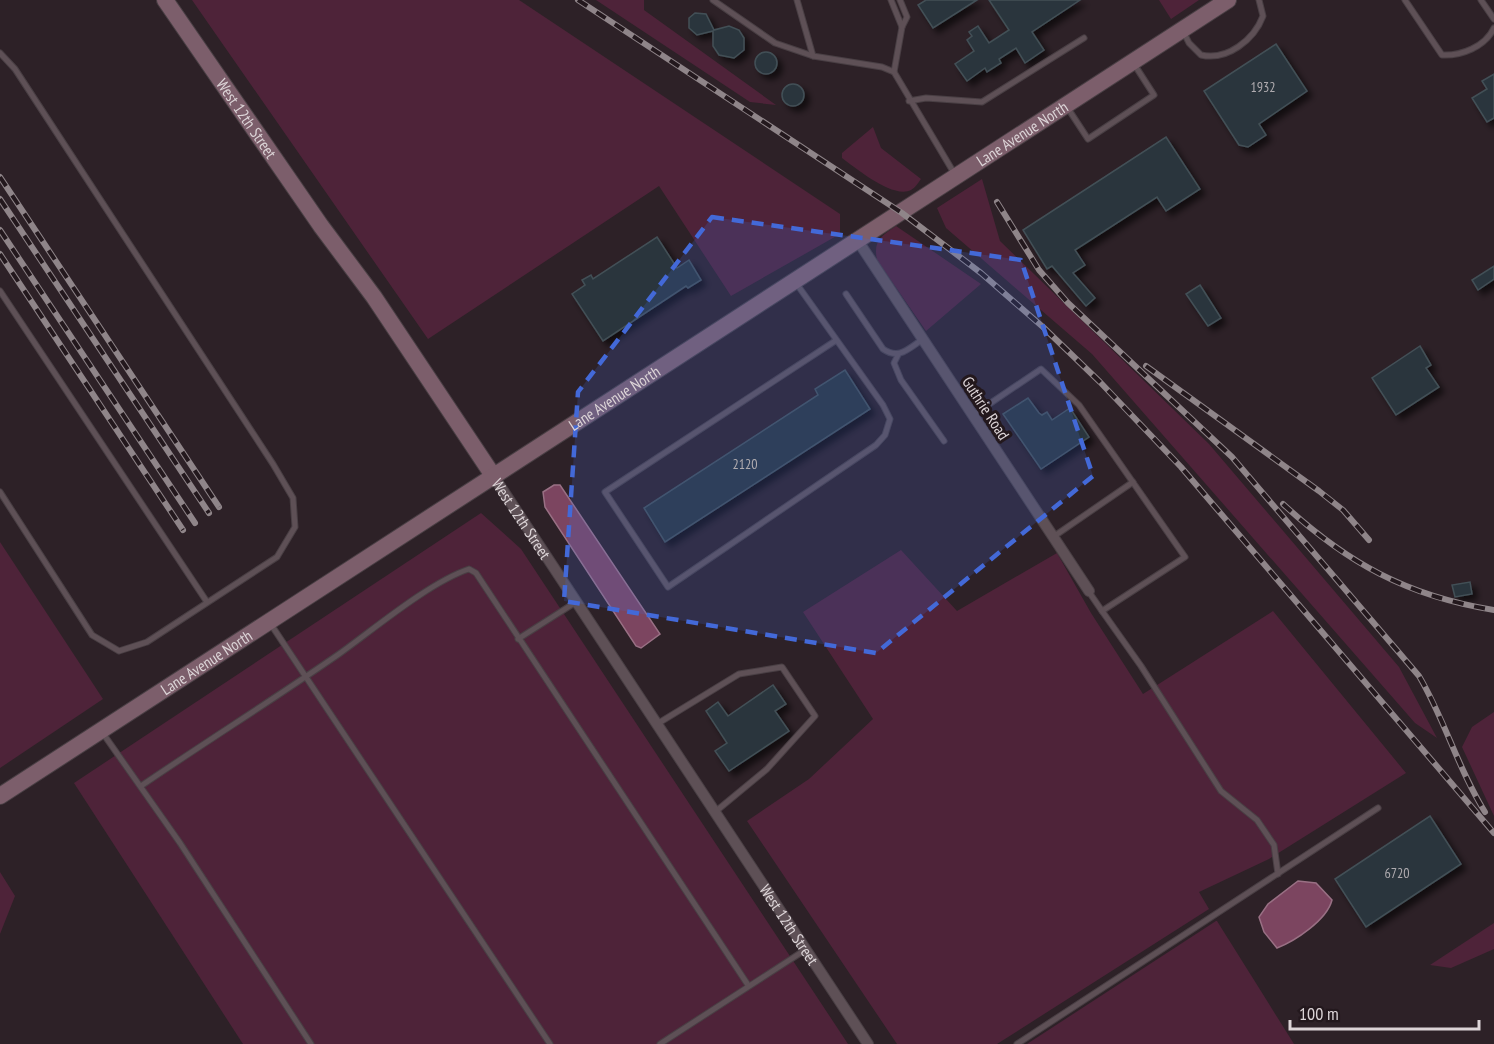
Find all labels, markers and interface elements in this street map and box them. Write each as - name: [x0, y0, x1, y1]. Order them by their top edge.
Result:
- street label: West 12th Street: [212, 75, 282, 163]
- house number: 1932: [1250, 78, 1276, 96]
- street label: Lane Avenue North: [973, 97, 1072, 170]
- street label: Lane Avenue North: [565, 361, 664, 435]
- street label: Guthrie Road: [958, 373, 1014, 443]
- house number: 2120: [732, 455, 758, 473]
- street label: West 12th Street: [488, 475, 556, 563]
- street label: Lane Avenue North: [157, 625, 256, 699]
- house number: 6720: [1384, 864, 1410, 882]
- street label: West 12th Street: [755, 880, 823, 969]
- scale bar: [1290, 993, 1479, 1031]
- text: 100 m: [1299, 1002, 1339, 1025]

